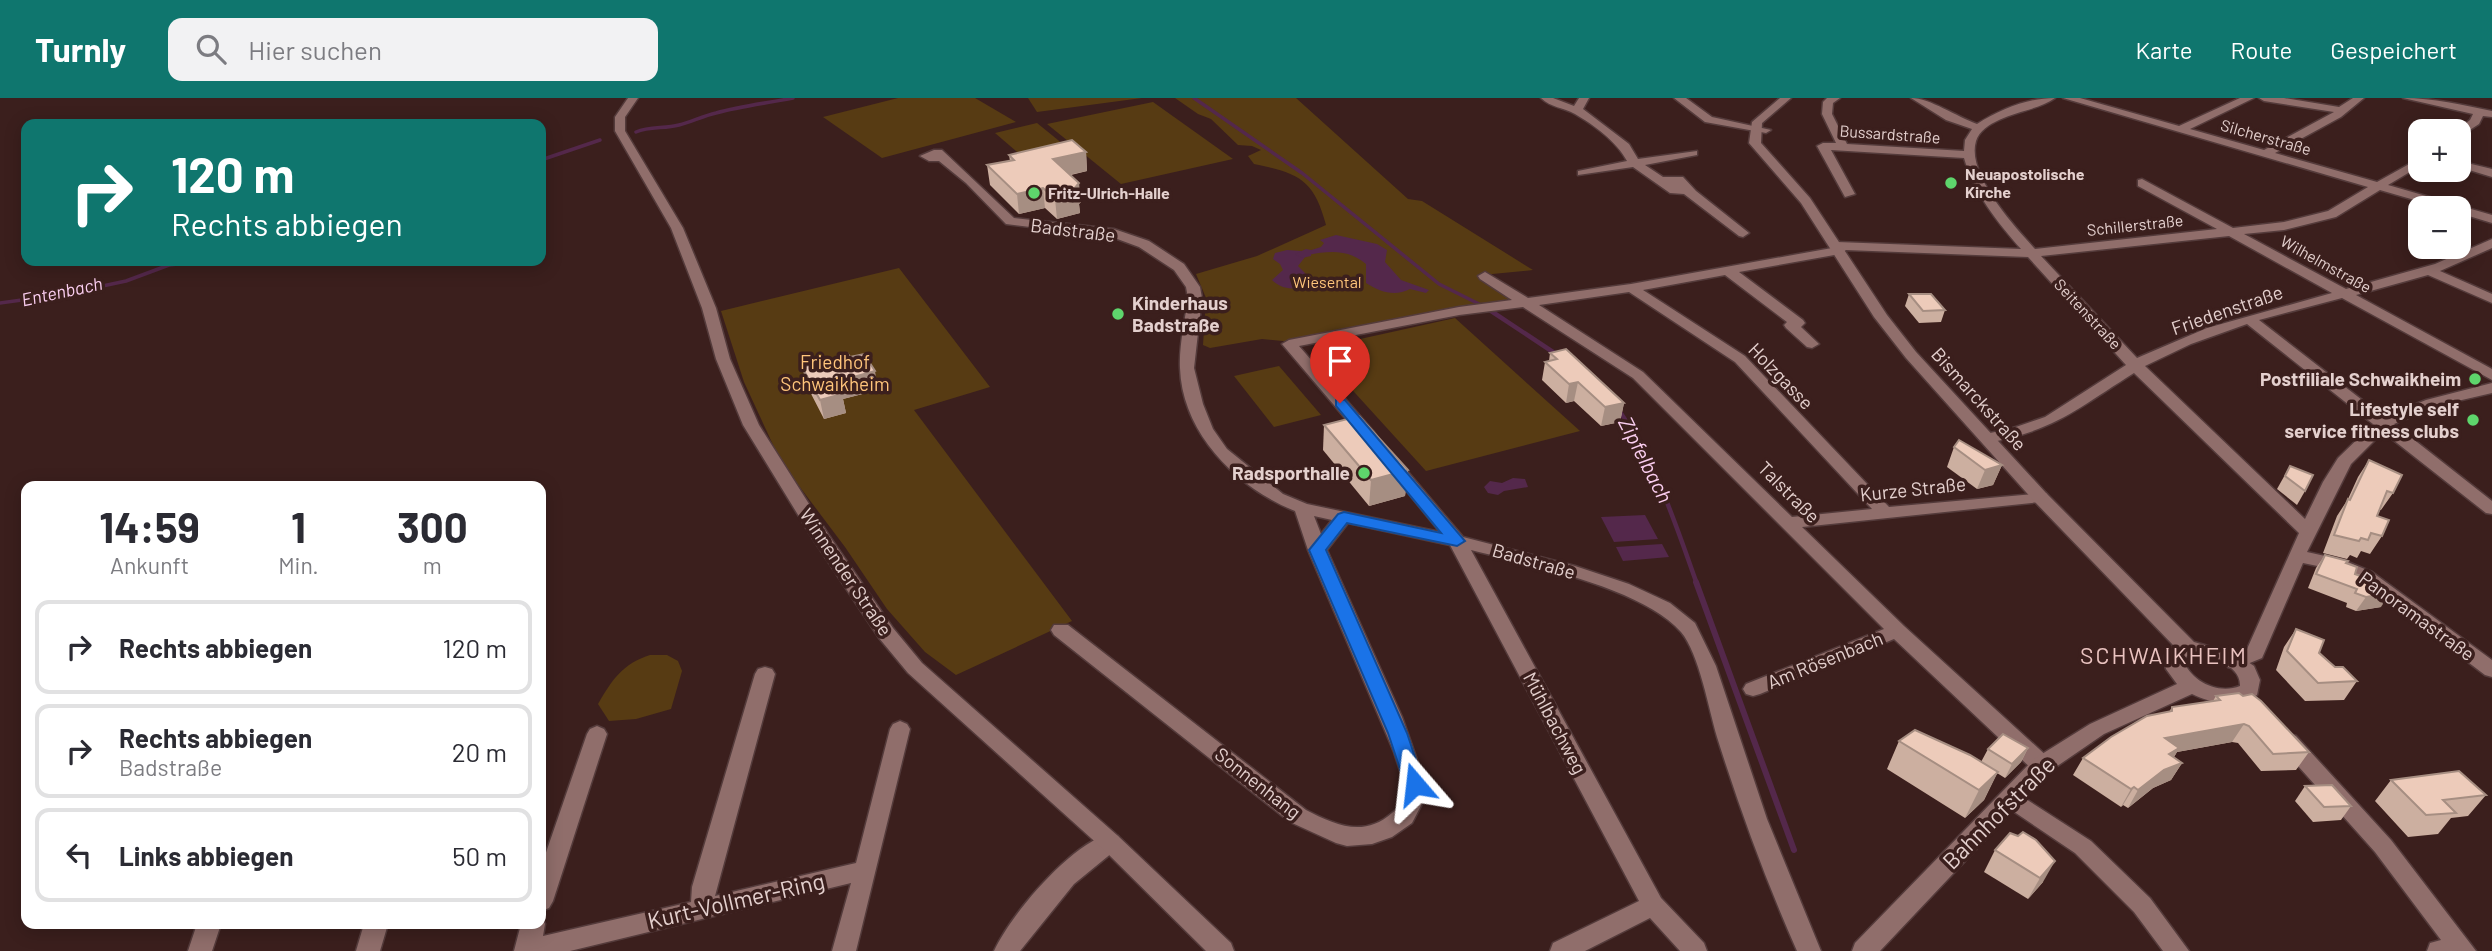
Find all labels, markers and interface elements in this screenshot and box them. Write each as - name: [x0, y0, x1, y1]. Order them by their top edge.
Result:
- search box: [168, 18, 658, 81]
- text: Turnly: [35, 29, 126, 69]
- icon: search: [192, 30, 230, 68]
- text: Hier suchen: [248, 34, 382, 65]
- text: Karte: [2135, 35, 2193, 64]
- text: Route: [2231, 35, 2292, 64]
- text: Gespeichert: [2330, 35, 2457, 64]
- street label: Silcherstraße: [2219, 115, 2314, 158]
- map controls: [2408, 119, 2471, 259]
- button: +: [2408, 119, 2471, 182]
- street label: Bussardstraße: [1839, 120, 1941, 147]
- text: 120 m: [171, 144, 294, 203]
- icon: right: [56, 147, 147, 238]
- place label: Neuapostolische Kirche: [1965, 164, 2085, 201]
- marker: Neuapostolische Kirche: [1943, 175, 1959, 191]
- place label: Fritz-Ulrich-Halle: [1048, 183, 1170, 202]
- marker: Fritz-Ulrich-Halle: [1026, 185, 1042, 201]
- button: −: [2408, 196, 2471, 259]
- text: Rechts abbiegen: [171, 204, 403, 242]
- street label: Schillerstraße: [2086, 210, 2184, 239]
- street label: Badstraße: [1029, 213, 1117, 246]
- street label: Wilhelmstraße: [2278, 231, 2375, 296]
- water label: Entenbach: [19, 272, 104, 310]
- park label: Wiesental: [1292, 272, 1362, 291]
- street label: Seitenstraße: [2051, 274, 2126, 353]
- street label: Friedenstraße: [2168, 280, 2286, 339]
- place label: Kinderhaus Badstraße: [1132, 291, 1228, 336]
- marker: Kinderhaus Badstraße: [1110, 306, 1126, 322]
- pin: [1310, 331, 1370, 403]
- street label: Holzgasse: [1744, 338, 1819, 414]
- icon: arrive: [1321, 342, 1359, 380]
- street label: Bismarckstraße: [1927, 342, 2032, 455]
- park label: Friedhof Schwaikheim: [780, 350, 890, 395]
- place label: Postfiliale Schwaikheim: [2260, 367, 2461, 390]
- marker: Postfiliale Schwaikheim: [2467, 371, 2483, 387]
- place label: Lifestyle self service fitness clubs: [2284, 397, 2459, 442]
- water label: Zipfelbach: [1614, 412, 1679, 507]
- marker: Lifestyle self service fitness clubs: [2465, 412, 2481, 428]
- street label: Talstraße: [1754, 456, 1825, 527]
- place label: Radsporthalle: [1232, 461, 1350, 484]
- marker: Radsporthalle: [1356, 465, 1372, 481]
- street label: Kurze Straße: [1859, 472, 1967, 506]
- text: 14:59: [99, 501, 200, 551]
- text: 1: [291, 501, 306, 551]
- text: 300: [397, 501, 468, 551]
- street label: Winnender Straße: [795, 504, 898, 640]
- street label: Badstraße: [1490, 538, 1578, 583]
- text: Ankunft: [110, 551, 189, 579]
- text: Min.: [278, 551, 319, 579]
- text: m: [423, 551, 442, 579]
- street label: Panoramastraße: [2355, 566, 2479, 665]
- street label: Am Rösenbach: [1764, 626, 1886, 693]
- icon: right: [60, 628, 98, 666]
- text: Rechts abbiegen: [119, 632, 312, 663]
- text: 120 m: [443, 632, 507, 663]
- district label: SCHWAIKHEIM: [2080, 641, 2248, 669]
- street label: Mühlbachweg: [1519, 668, 1592, 778]
- text: Rechts abbiegen: [119, 722, 312, 753]
- icon: right: [60, 732, 98, 770]
- text: 20 m: [452, 736, 507, 767]
- street label: Sonnenhang: [1211, 742, 1306, 823]
- position arrow: [1378, 747, 1452, 821]
- street label: Bahnhofstraße: [1936, 750, 2060, 874]
- text: Badstraße: [119, 753, 222, 781]
- icon: left: [60, 836, 98, 874]
- text: Links abbiegen: [119, 840, 293, 871]
- text: 50 m: [452, 840, 507, 871]
- street label: Kurt-Vollmer-Ring: [645, 866, 827, 934]

